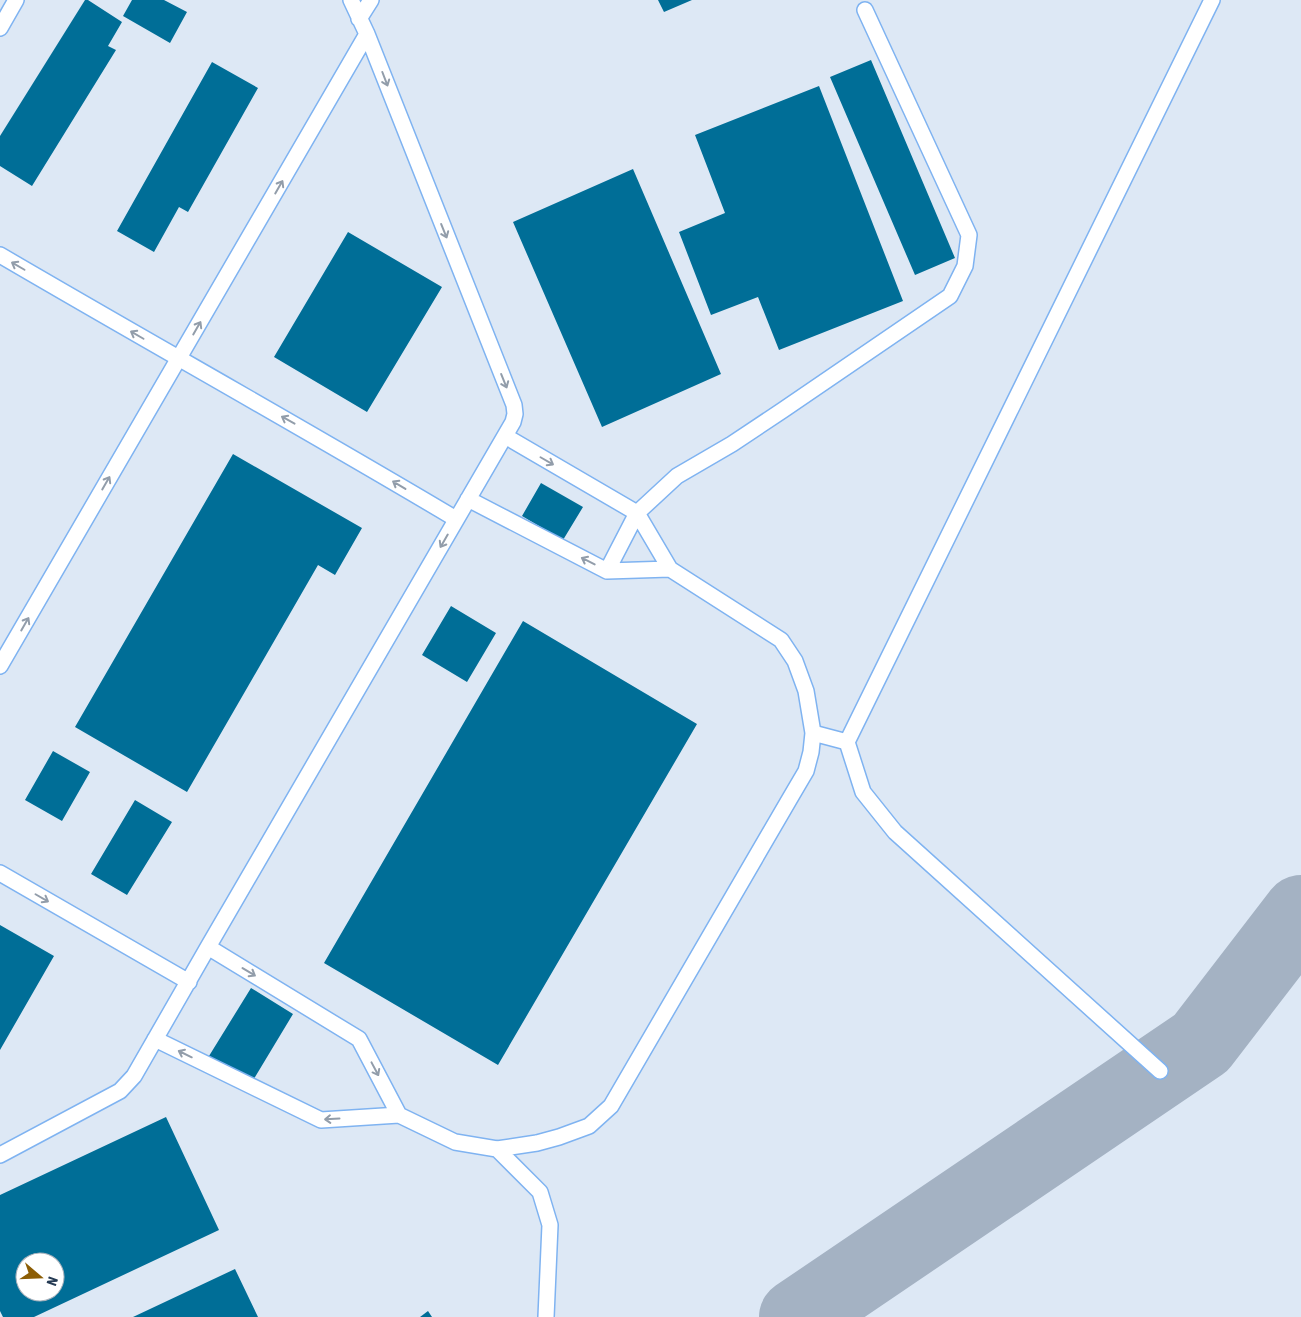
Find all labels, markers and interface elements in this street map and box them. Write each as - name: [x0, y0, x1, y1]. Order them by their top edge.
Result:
- one-way arrow: [380, 71, 390, 86]
- one-way arrow: [274, 180, 284, 195]
- one-way arrow: [440, 222, 449, 238]
- one-way arrow: [11, 260, 26, 270]
- one-way arrow: [193, 321, 203, 335]
- one-way arrow: [130, 330, 145, 340]
- one-way arrow: [501, 374, 510, 389]
- one-way arrow: [282, 415, 296, 425]
- one-way arrow: [539, 456, 553, 466]
- one-way arrow: [102, 477, 112, 491]
- one-way arrow: [393, 480, 407, 490]
- one-way arrow: [438, 533, 448, 547]
- one-way arrow: [581, 556, 596, 566]
- one-way arrow: [20, 617, 30, 631]
- one-way arrow: [35, 893, 49, 903]
- one-way arrow: [242, 968, 256, 978]
- one-way arrow: [178, 1049, 193, 1058]
- one-way arrow: [370, 1062, 380, 1076]
- one-way arrow: [325, 1114, 341, 1124]
- north arrow: [15, 1252, 65, 1302]
- text: N: [43, 1275, 61, 1288]

